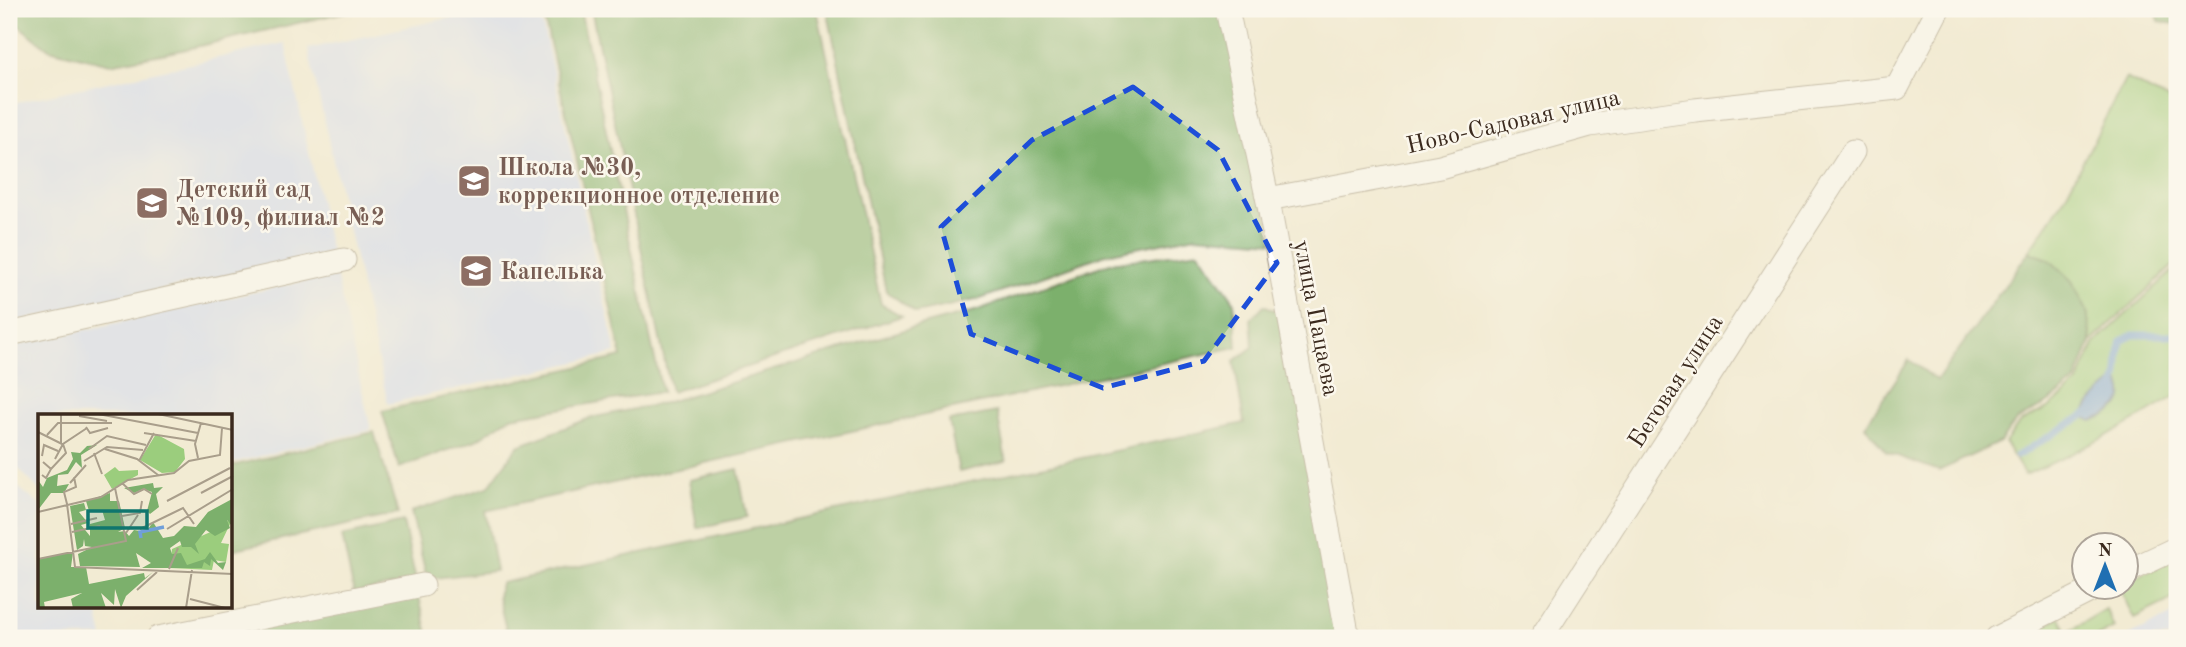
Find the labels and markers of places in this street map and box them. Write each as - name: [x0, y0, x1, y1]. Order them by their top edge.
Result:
- place label: Школа №30, коррекционное отделение: [498, 157, 780, 209]
- school or university icon: Школа №30, коррекционное отделение: [455, 162, 493, 200]
- place label: Детский сад №109, филиал №2: [176, 179, 385, 231]
- school or university icon: Детский сад №109, филиал №2: [133, 184, 171, 222]
- school or university icon: Капелька: [457, 252, 495, 290]
- place label: Капелька: [500, 261, 604, 285]

